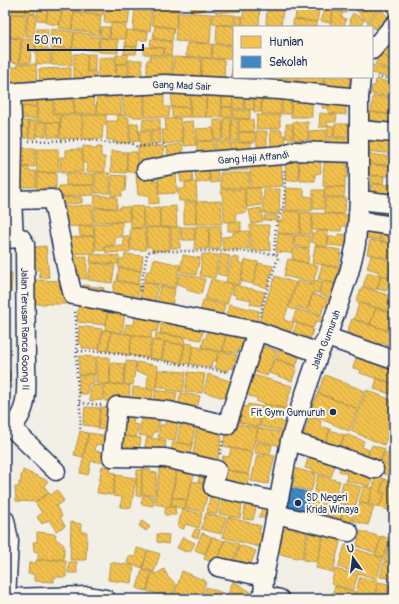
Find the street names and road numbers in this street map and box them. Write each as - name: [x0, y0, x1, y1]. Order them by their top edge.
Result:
- street label: Gang Mad Sair: [152, 79, 212, 93]
- street label: Gang Haji Affandi: [217, 148, 291, 167]
- street label: Jalan Terusan Ranca Goong II: [18, 267, 31, 390]
- street label: Jalan Gumuruh: [309, 308, 343, 371]

